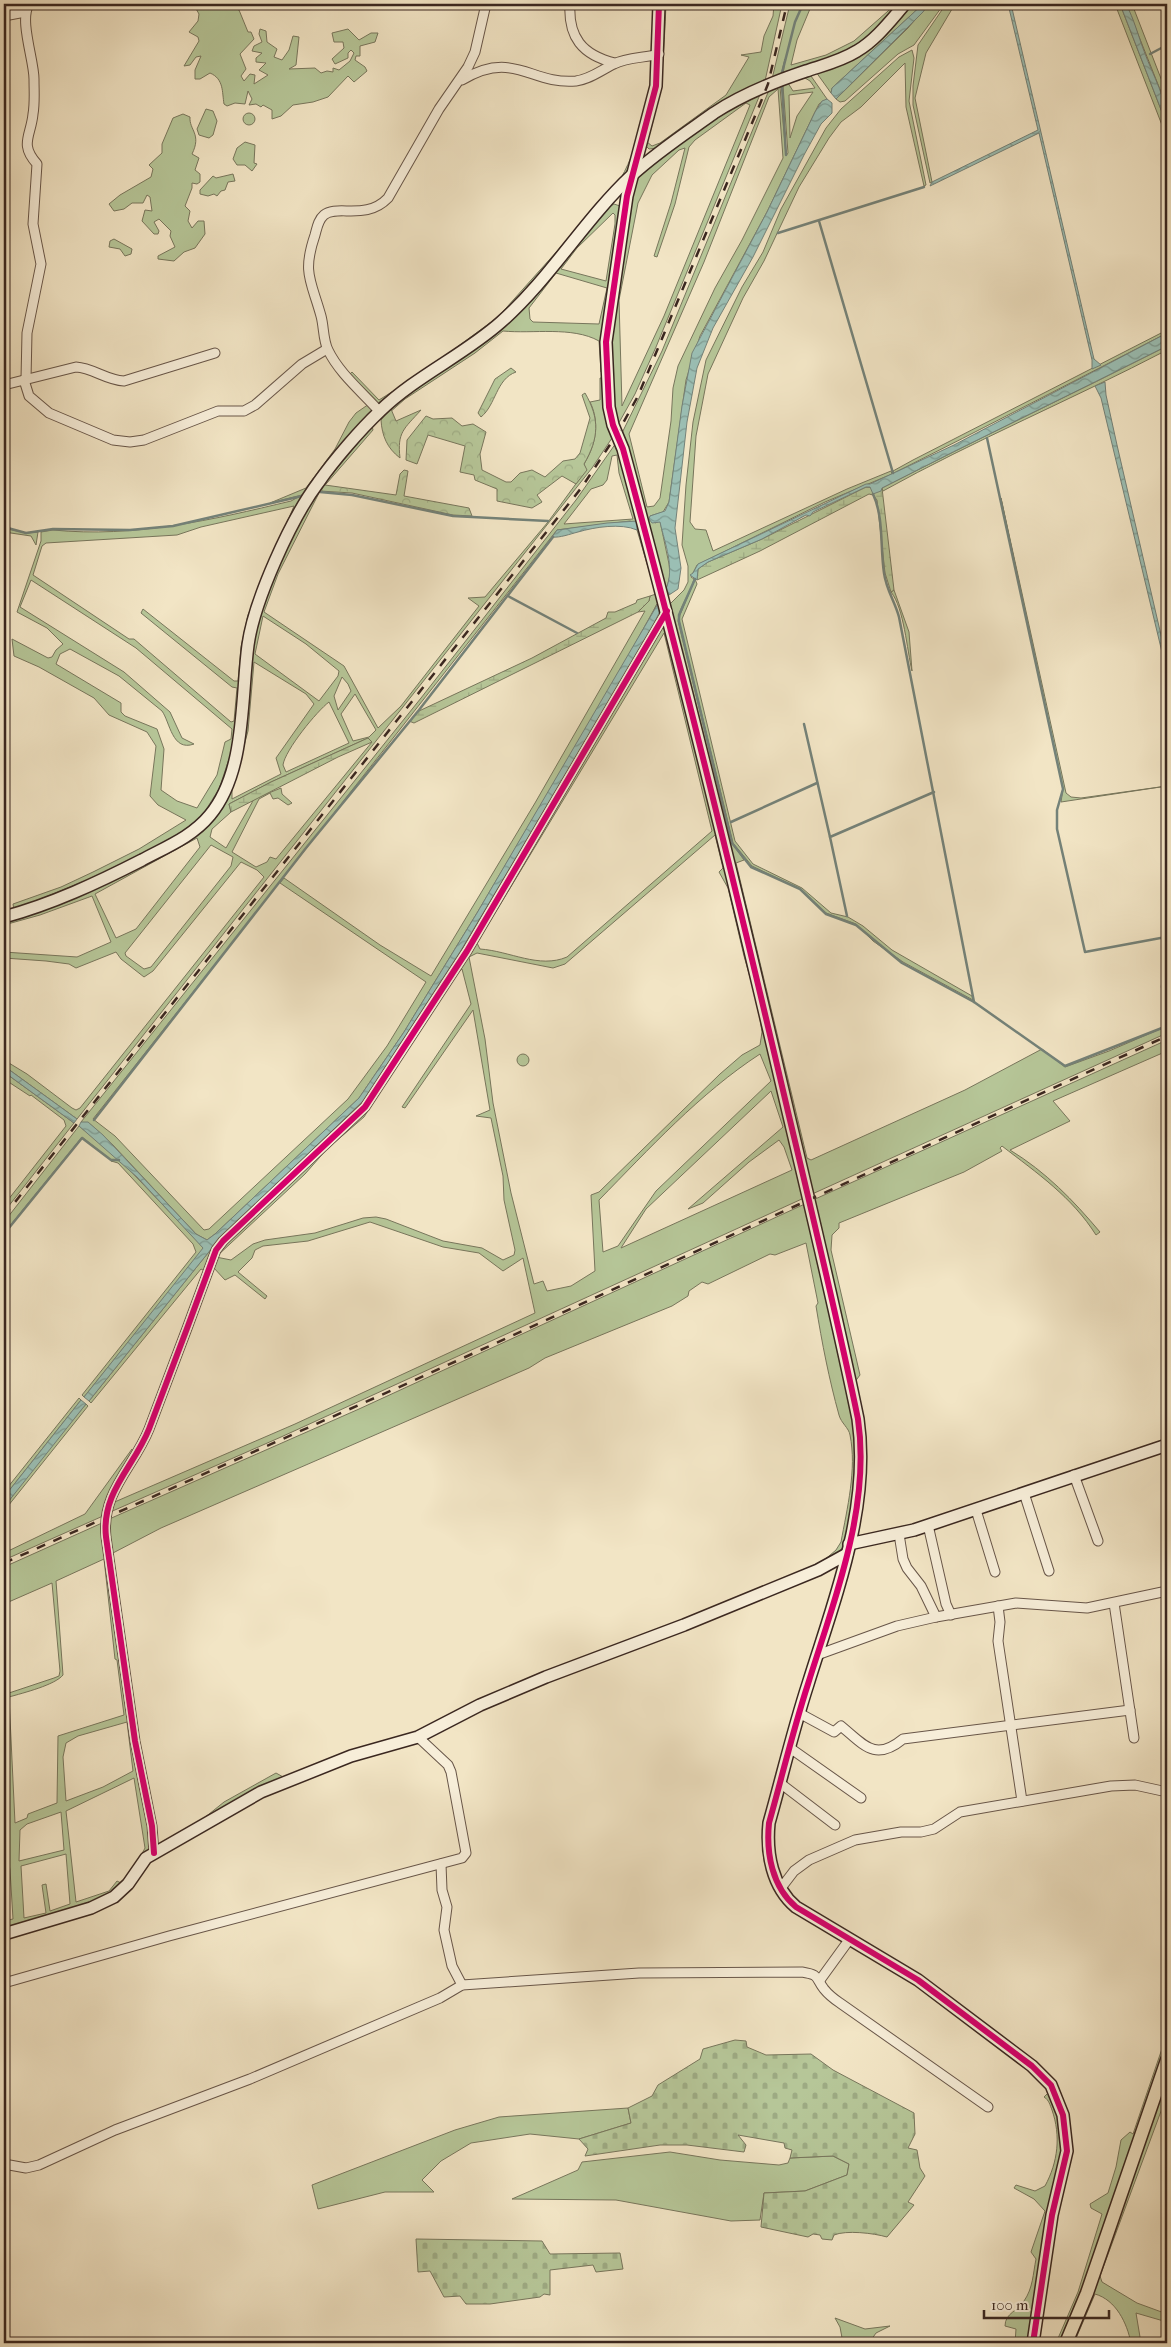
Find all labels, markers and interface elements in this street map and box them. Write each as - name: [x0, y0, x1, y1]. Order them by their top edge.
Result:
- scale bar: [984, 2287, 1108, 2319]
- text: 100 m: [991, 2296, 1029, 2314]

